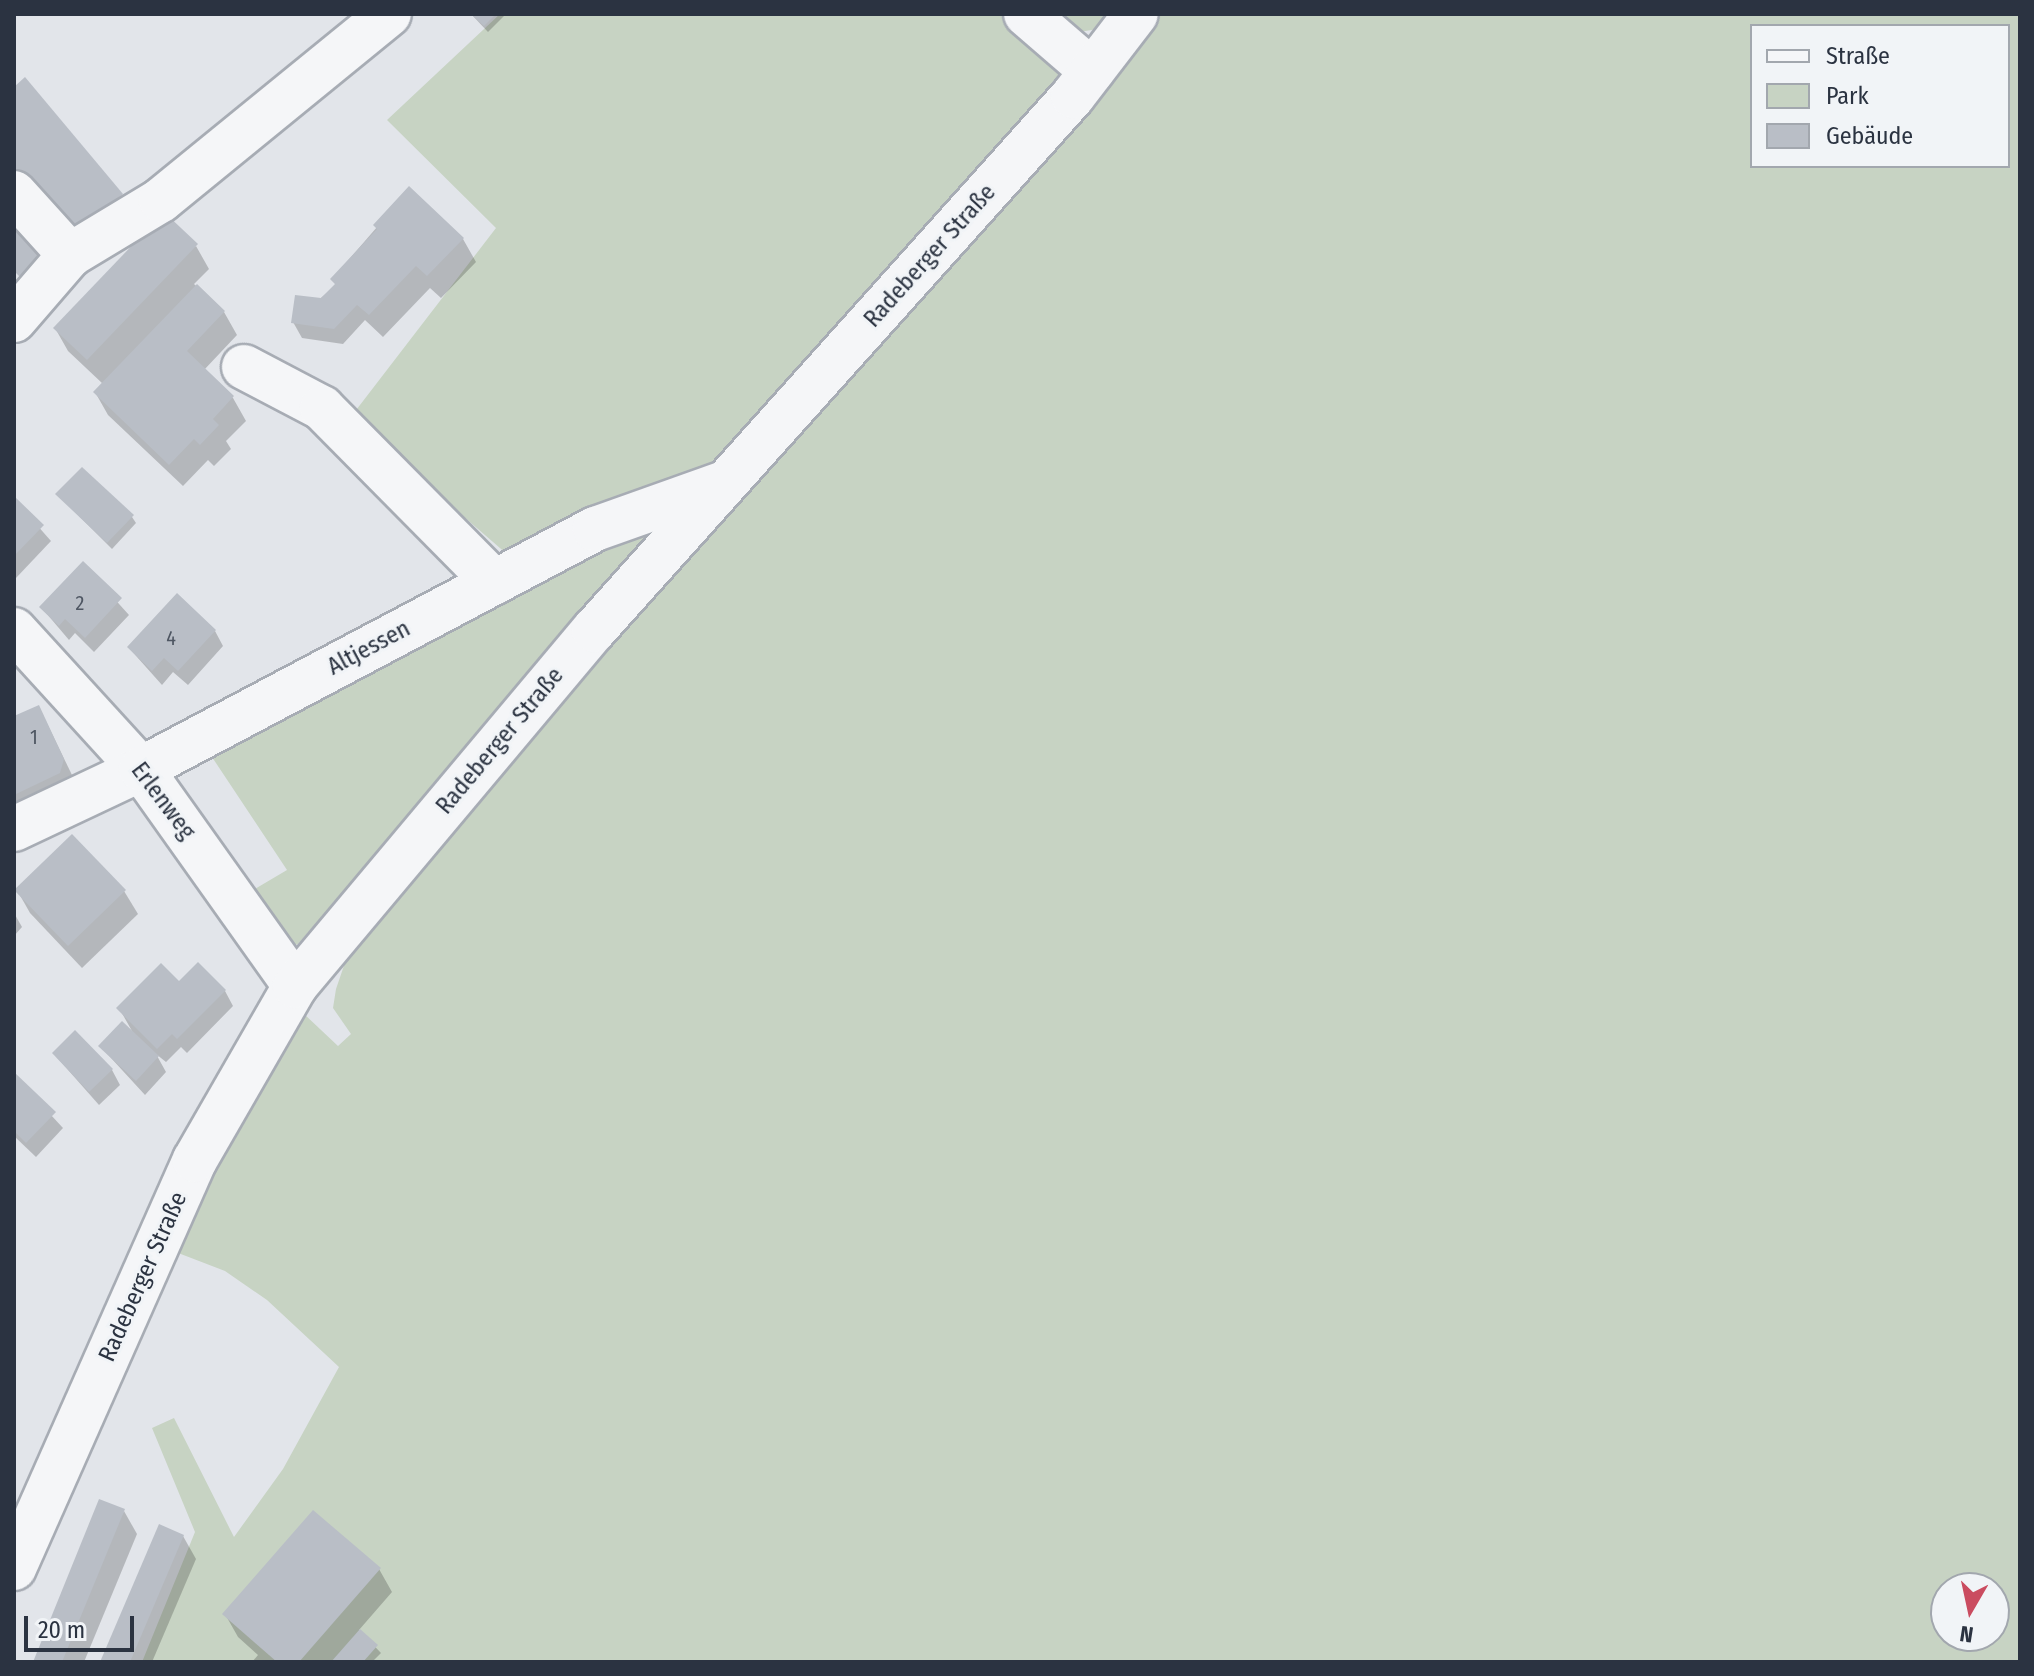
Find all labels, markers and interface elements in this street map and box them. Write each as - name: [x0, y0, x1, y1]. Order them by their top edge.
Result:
- legend: [1750, 24, 2010, 168]
- text: Straße: [1826, 42, 1890, 70]
- text: Park: [1826, 82, 1869, 110]
- text: Gebäude: [1826, 122, 1913, 150]
- street label: Radeberger Straße: [858, 179, 1002, 333]
- house number: 2: [76, 591, 84, 615]
- street label: Altjessen: [323, 614, 415, 682]
- house number: 4: [166, 626, 176, 650]
- street label: Radeberger Straße: [430, 662, 570, 820]
- house number: 1: [30, 725, 38, 749]
- street label: Erlenweg: [125, 757, 201, 845]
- street label: Radeberger Straße: [93, 1188, 193, 1366]
- north arrow: [1930, 1572, 2010, 1652]
- scale bar: [28, 1600, 138, 1650]
- text: 20 m: [38, 1616, 85, 1644]
- text: N: [1958, 1620, 1975, 1649]

